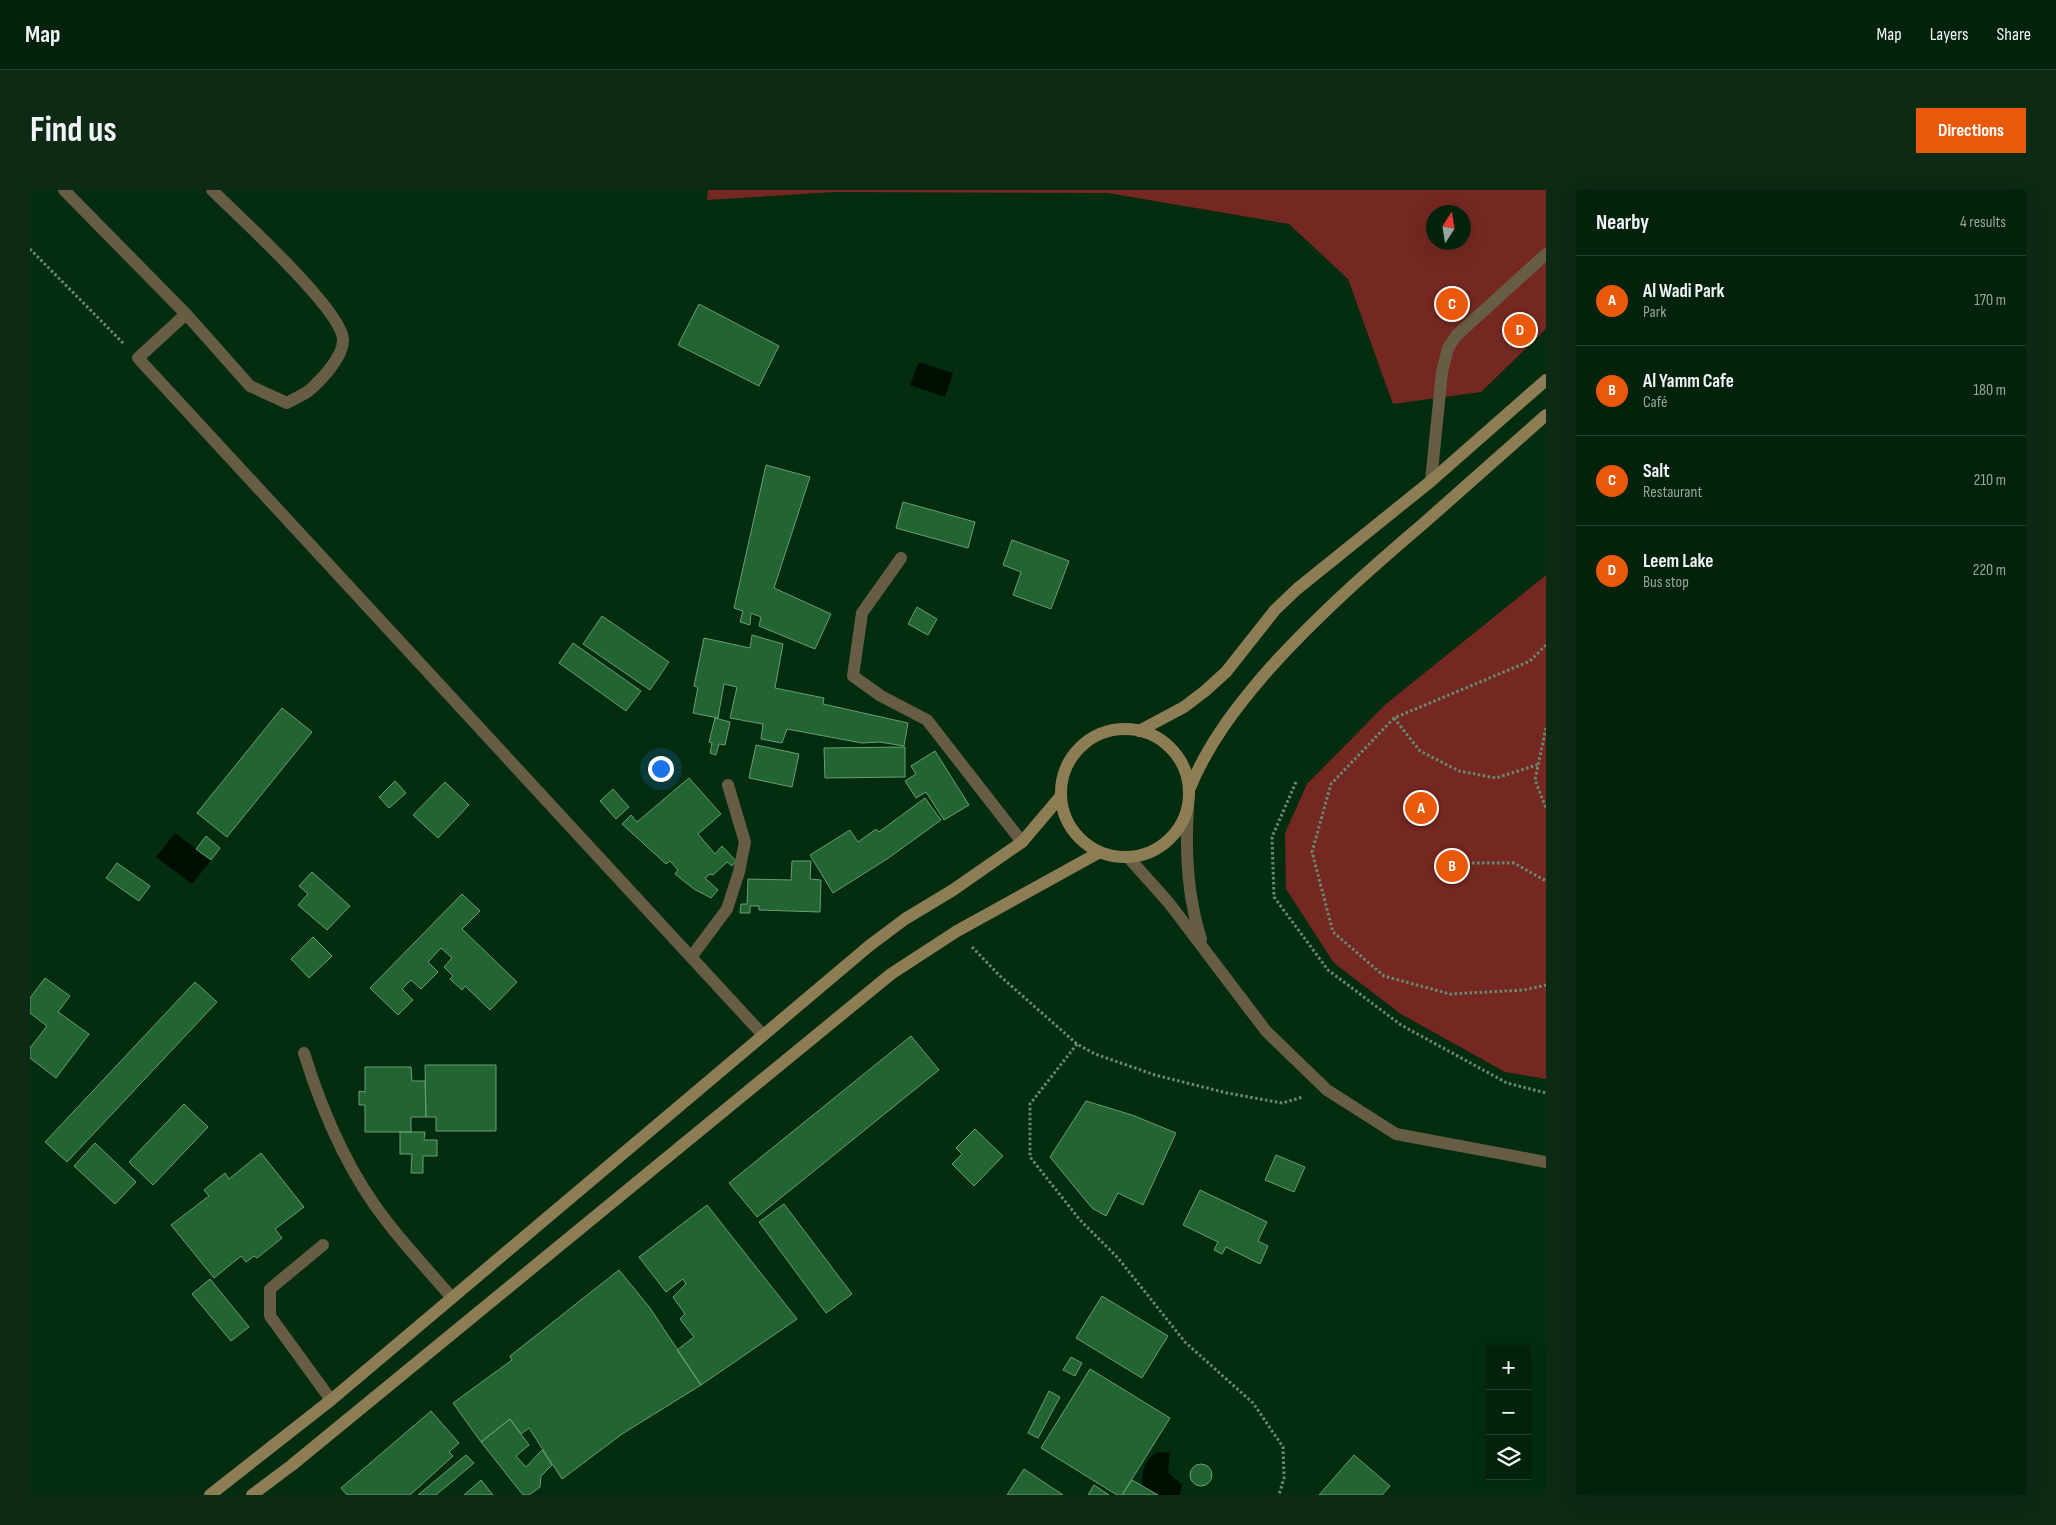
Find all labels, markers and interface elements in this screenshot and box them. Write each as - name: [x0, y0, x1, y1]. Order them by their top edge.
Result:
- text: Map: [25, 20, 60, 49]
- text: Map: [1877, 24, 1902, 45]
- text: Layers: [1930, 24, 1969, 45]
- text: Share: [1997, 24, 2031, 45]
- button: Directions: [1916, 108, 2026, 153]
- text: Find us: [30, 109, 117, 152]
- north arrow: [1426, 205, 1471, 250]
- text: Nearby: [1596, 210, 1649, 235]
- text: 4 results: [1960, 213, 2006, 232]
- text: Al Wadi Park: [1643, 280, 1725, 303]
- pin: C: [1436, 285, 1468, 323]
- text: A: [1608, 291, 1616, 310]
- text: 170 m: [1974, 291, 2006, 310]
- text: Park: [1643, 303, 1666, 322]
- pin: D: [1504, 311, 1536, 349]
- text: Al Yamm Cafe: [1643, 370, 1734, 393]
- text: B: [1608, 381, 1616, 400]
- text: 180 m: [1973, 381, 2006, 400]
- text: Café: [1643, 393, 1667, 412]
- text: Salt: [1643, 460, 1669, 483]
- text: C: [1608, 471, 1616, 490]
- text: 210 m: [1974, 471, 2006, 490]
- text: Restaurant: [1643, 483, 1702, 502]
- text: Leem Lake: [1643, 550, 1713, 573]
- text: D: [1608, 561, 1616, 580]
- text: 220 m: [1973, 561, 2006, 580]
- text: Bus stop: [1643, 573, 1689, 592]
- your location: [648, 756, 674, 782]
- pin: A: [1405, 789, 1437, 827]
- pin: B: [1436, 847, 1468, 885]
- map controls: [1486, 1345, 1531, 1480]
- button: +: [1486, 1345, 1531, 1390]
- button: −: [1486, 1390, 1531, 1435]
- button: layers: [1486, 1435, 1531, 1480]

